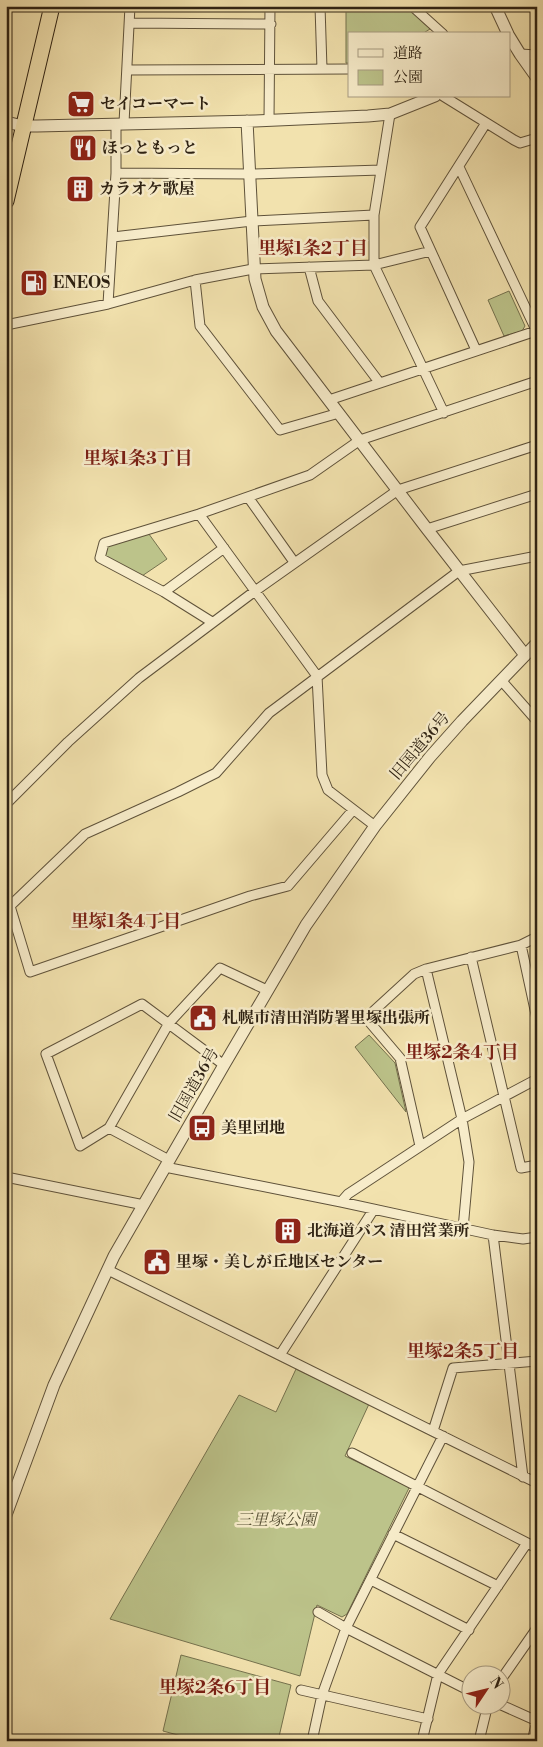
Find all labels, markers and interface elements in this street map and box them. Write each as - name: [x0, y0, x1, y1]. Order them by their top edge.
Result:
- legend: [348, 32, 510, 98]
- text: 道路: [393, 44, 423, 63]
- text: 公園: [393, 68, 423, 87]
- supermarket icon: セイコーマート: [66, 89, 96, 119]
- place label: セイコーマート: [100, 94, 211, 114]
- restaurant icon: ほっともっと: [68, 133, 98, 163]
- place label: ほっともっと: [102, 138, 198, 158]
- building icon: カラオケ歌屋: [65, 174, 95, 204]
- place label: カラオケ歌屋: [99, 179, 195, 199]
- district label: 里塚1条2丁目: [258, 237, 368, 260]
- fuel station icon: ENEOS: [19, 268, 49, 298]
- place label: ENEOS: [53, 273, 110, 293]
- district label: 里塚1条3丁目: [83, 447, 193, 470]
- street label: 旧国道36号: [386, 708, 454, 784]
- district label: 里塚1条4丁目: [71, 910, 181, 933]
- public building icon: 札幌市清田消防署里塚出張所: [188, 1003, 218, 1033]
- place label: 札幌市清田消防署里塚出張所: [222, 1008, 430, 1028]
- district label: 里塚2条4丁目: [405, 1041, 519, 1064]
- street label: 旧国道36号: [165, 1044, 223, 1126]
- bus stop icon: 美里団地: [187, 1113, 217, 1143]
- place label: 美里団地: [221, 1118, 285, 1138]
- building icon: 北海道バス 清田営業所: [273, 1216, 303, 1246]
- place label: 北海道バス 清田営業所: [307, 1221, 470, 1241]
- public building icon: 里塚・美しが丘地区センター: [142, 1247, 172, 1277]
- place label: 里塚・美しが丘地区センター: [176, 1252, 383, 1272]
- district label: 里塚2条5丁目: [407, 1340, 519, 1363]
- park label: 三里塚公園: [236, 1510, 319, 1530]
- north arrow: [460, 1664, 510, 1714]
- text: N: [485, 1673, 506, 1693]
- district label: 里塚2条6丁目: [159, 1676, 271, 1699]

